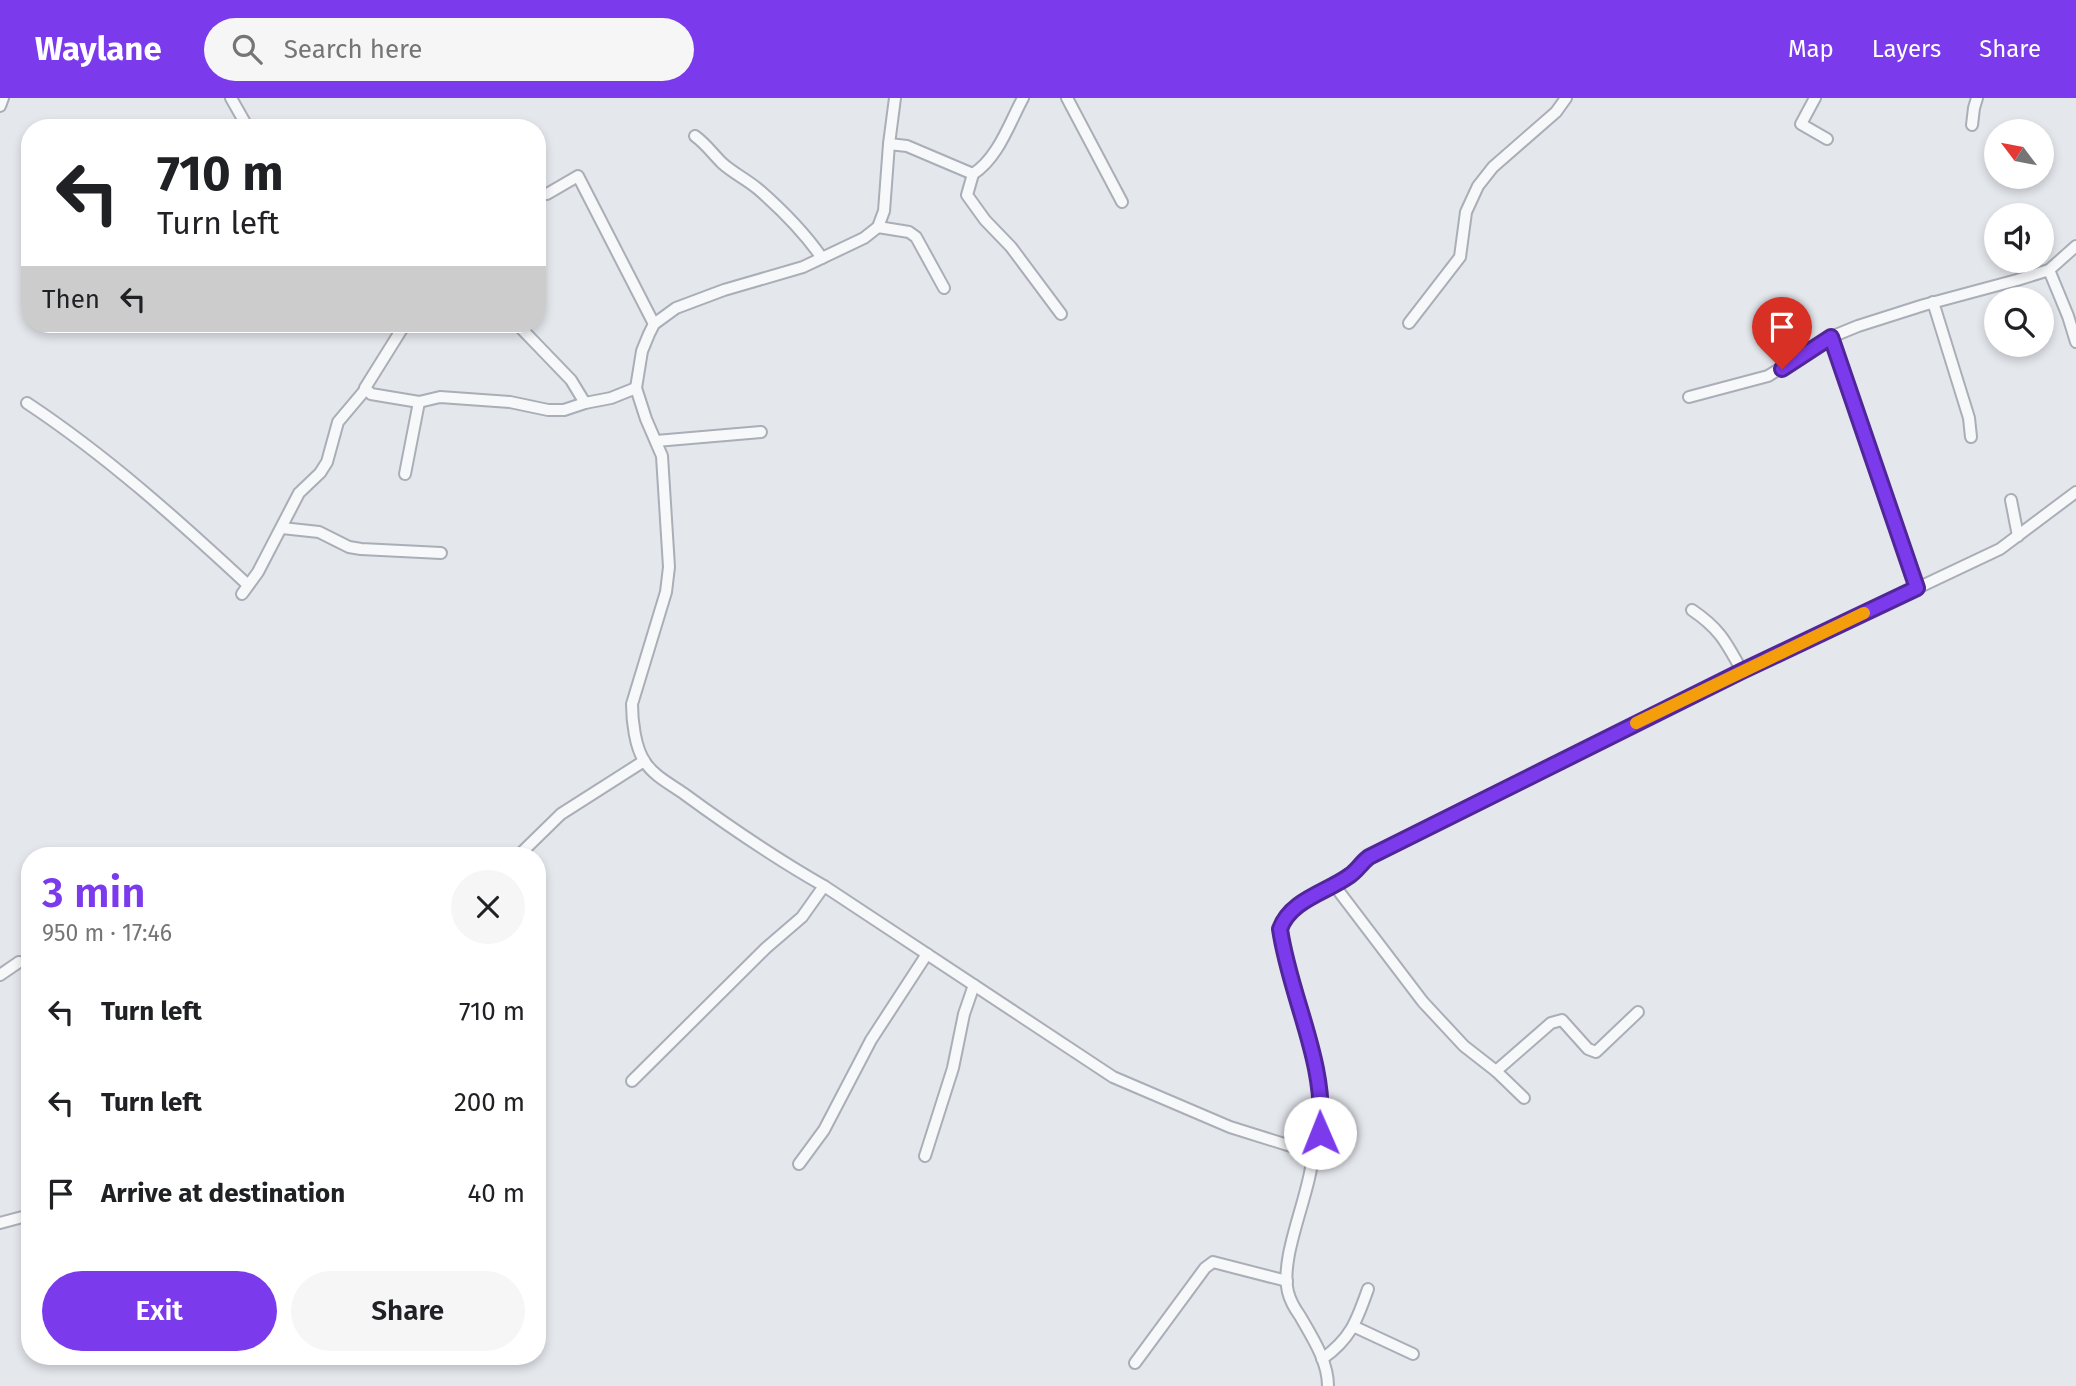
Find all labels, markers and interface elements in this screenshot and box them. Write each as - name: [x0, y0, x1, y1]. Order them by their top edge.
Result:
- search box: [204, 18, 694, 81]
- text: Waylane: [35, 29, 162, 69]
- icon: search: [228, 30, 266, 68]
- text: Search here: [284, 34, 423, 65]
- text: Map: [1788, 35, 1834, 63]
- text: Layers: [1872, 35, 1941, 63]
- text: Share: [1979, 35, 2041, 63]
- north arrow: [1984, 119, 2054, 189]
- map controls: [1984, 119, 2054, 357]
- text: 710 m: [157, 144, 284, 203]
- icon: left: [42, 147, 133, 238]
- button: sound: [1984, 203, 2054, 273]
- text: Turn left: [157, 204, 279, 242]
- icon: left: [114, 280, 152, 318]
- text: Then: [42, 284, 100, 315]
- button: search: [1984, 287, 2054, 357]
- pin: [1752, 297, 1812, 369]
- icon: arrive: [1763, 308, 1801, 346]
- text: 3 min: [42, 868, 146, 918]
- button: close: [451, 870, 525, 944]
- text: 950 m · 17:46: [42, 919, 172, 947]
- icon: left: [42, 993, 80, 1031]
- text: Turn left: [101, 996, 202, 1027]
- text: 710 m: [459, 996, 525, 1027]
- icon: left: [42, 1084, 80, 1122]
- text: Turn left: [101, 1087, 202, 1118]
- text: 200 m: [454, 1087, 525, 1118]
- position arrow: [1283, 1096, 1357, 1170]
- icon: arrive: [42, 1175, 80, 1213]
- text: Arrive at destination: [101, 1178, 345, 1209]
- text: 40 m: [467, 1178, 525, 1209]
- button: Exit: [42, 1271, 277, 1351]
- button: Share: [291, 1271, 525, 1351]

